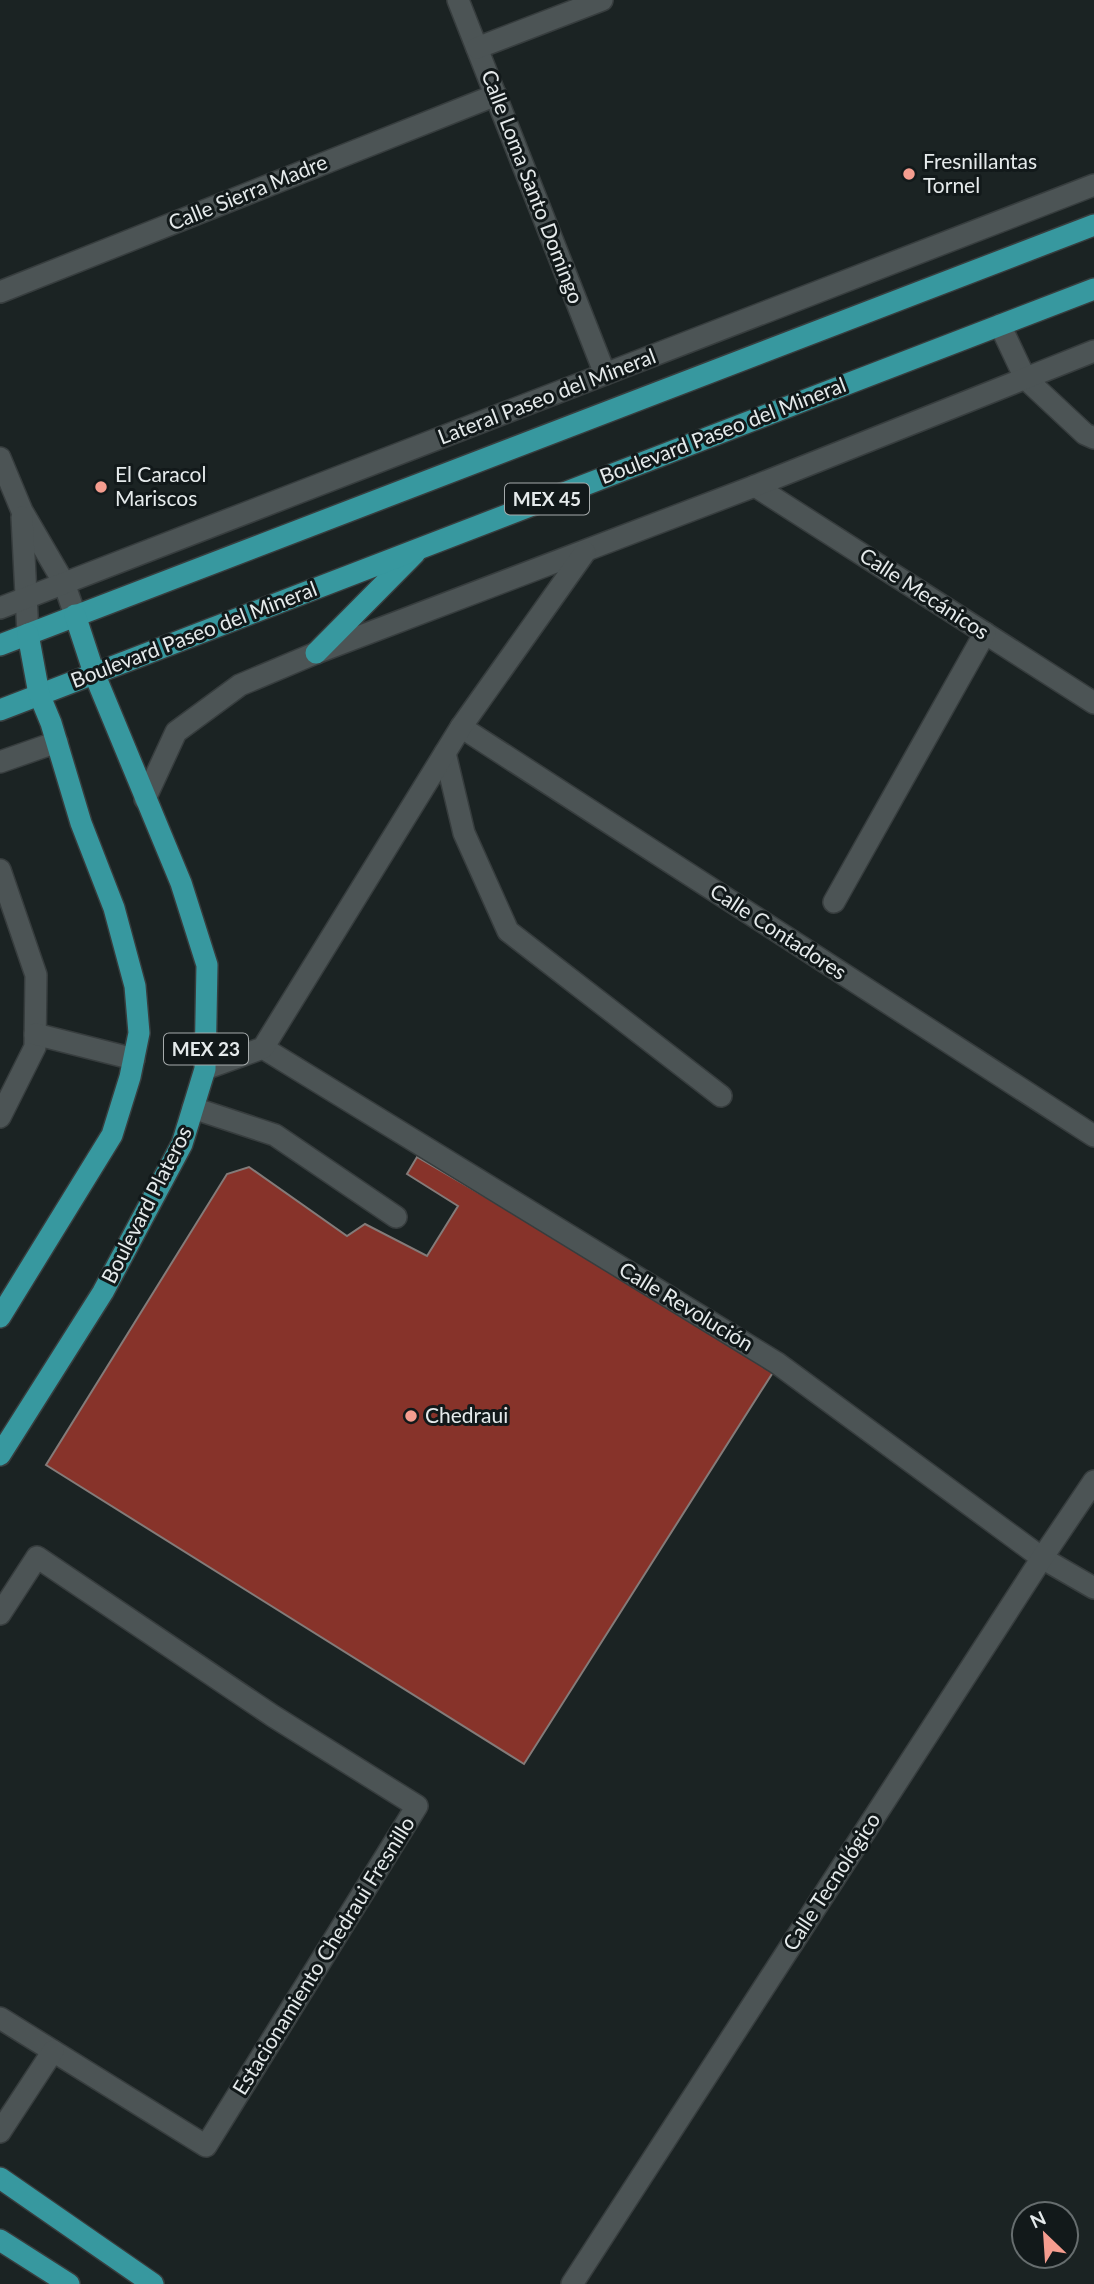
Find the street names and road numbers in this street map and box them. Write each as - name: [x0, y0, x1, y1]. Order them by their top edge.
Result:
- street label: Calle Loma Santo Domingo: [477, 66, 590, 307]
- street label: Calle Sierra Madre: [164, 148, 330, 235]
- street label: Lateral Paseo del Mineral: [434, 342, 659, 449]
- street label: Boulevard Paseo del Mineral: [596, 371, 849, 488]
- road number: MEX 45: [505, 484, 589, 514]
- street label: Calle Mecánicos: [855, 542, 994, 644]
- street label: Boulevard Paseo del Mineral: [67, 575, 320, 692]
- street label: Calle Contadores: [706, 877, 852, 984]
- road number: MEX 23: [164, 1034, 248, 1064]
- street label: Boulevard Plateros: [95, 1122, 196, 1287]
- street label: Calle Revolución: [615, 1256, 758, 1356]
- street label: Calle Tecnológico: [777, 1807, 885, 1955]
- street label: Estacionamiento Chedraui Fresnillo: [226, 1811, 419, 2099]

